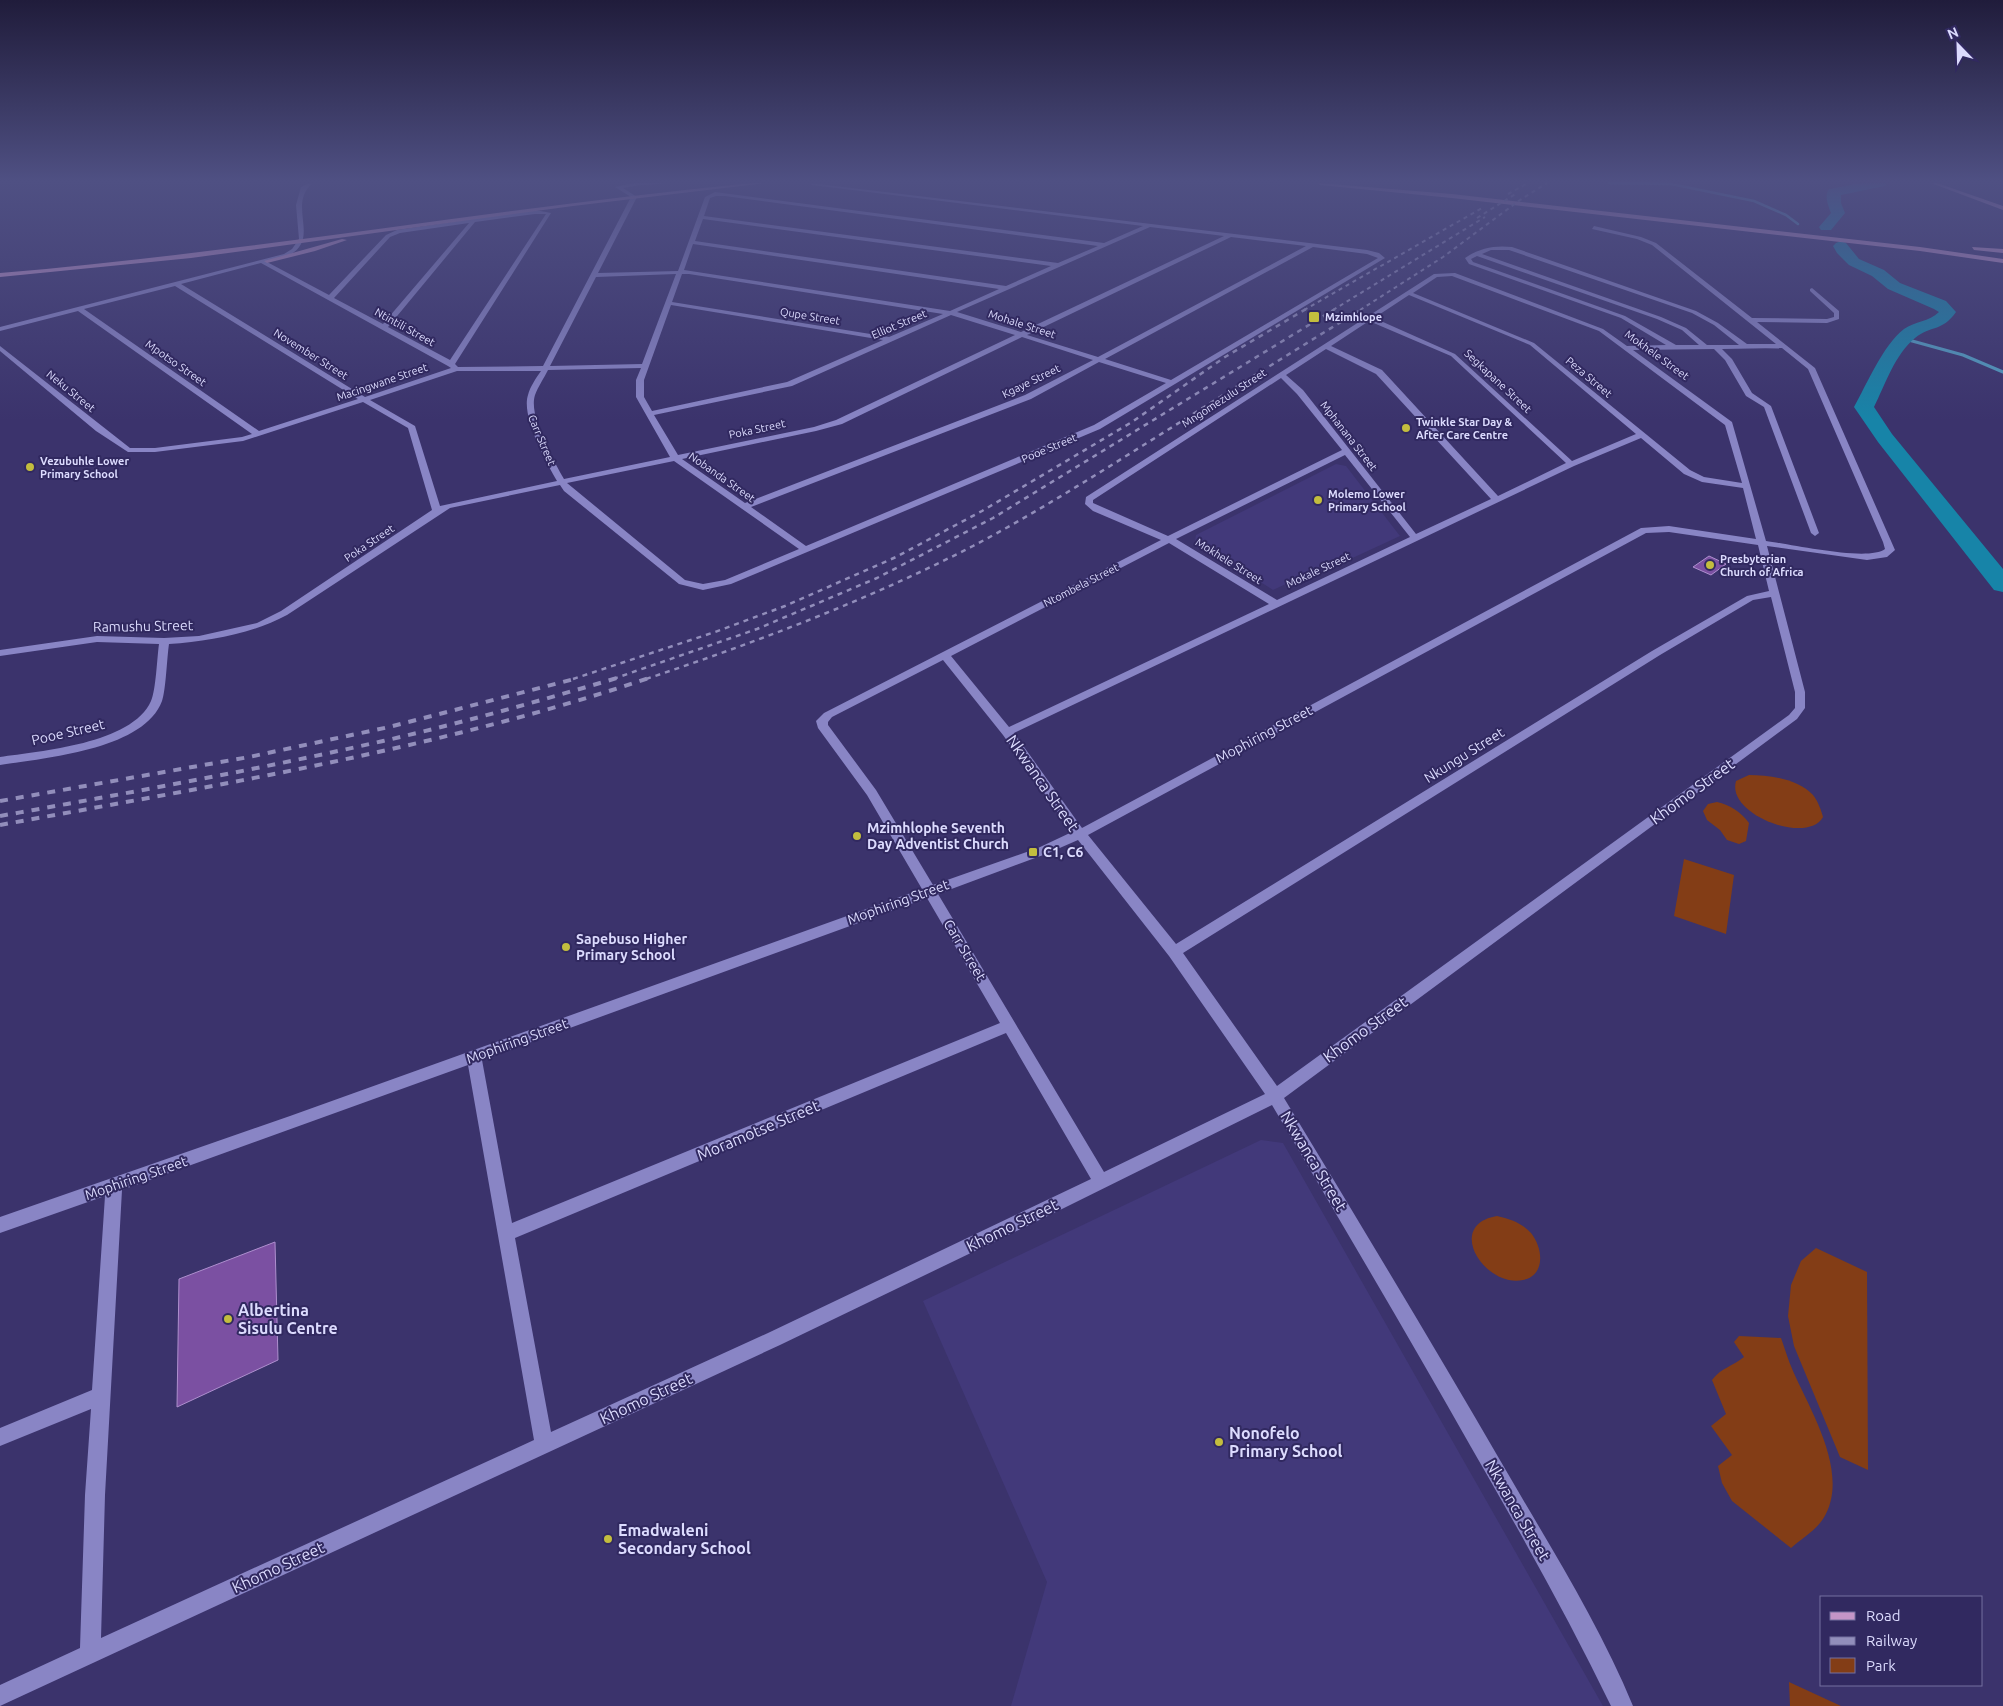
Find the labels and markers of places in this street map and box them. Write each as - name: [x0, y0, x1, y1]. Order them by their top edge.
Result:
- marker: Mzimhlope: [1307, 310, 1321, 324]
- place label: Mzimhlope: [1325, 311, 1382, 323]
- place label: Twinkle Star Day & After Care Centre: [1416, 416, 1513, 441]
- marker: Twinkle Star Day & After Care Centre: [1400, 422, 1412, 434]
- place label: Vezubuhle Lower Primary School: [40, 455, 129, 480]
- marker: Vezubuhle Lower Primary School: [24, 461, 36, 473]
- place label: Molemo Lower Primary School: [1328, 488, 1407, 513]
- marker: Molemo Lower Primary School: [1312, 494, 1324, 506]
- place label: Presbyterian Church of Africa: [1720, 553, 1804, 578]
- marker: Presbyterian Church of Africa: [1704, 559, 1716, 571]
- place label: Mzimhlophe Seventh Day Adventist Church: [867, 820, 1009, 852]
- marker: Mzimhlophe Seventh Day Adventist Church: [851, 830, 863, 842]
- place label: C1, C6: [1043, 844, 1084, 860]
- marker: C1, C6: [1027, 846, 1039, 858]
- place label: Sapebuso Higher Primary School: [576, 931, 688, 963]
- marker: Sapebuso Higher Primary School: [560, 941, 572, 953]
- place label: Albertina Sisulu Centre: [238, 1301, 338, 1337]
- marker: Albertina Sisulu Centre: [222, 1313, 234, 1325]
- place label: Nonofelo Primary School: [1229, 1424, 1343, 1460]
- marker: Nonofelo Primary School: [1213, 1436, 1225, 1448]
- place label: Emadwaleni Secondary School: [618, 1521, 751, 1557]
- marker: Emadwaleni Secondary School: [602, 1533, 614, 1545]

